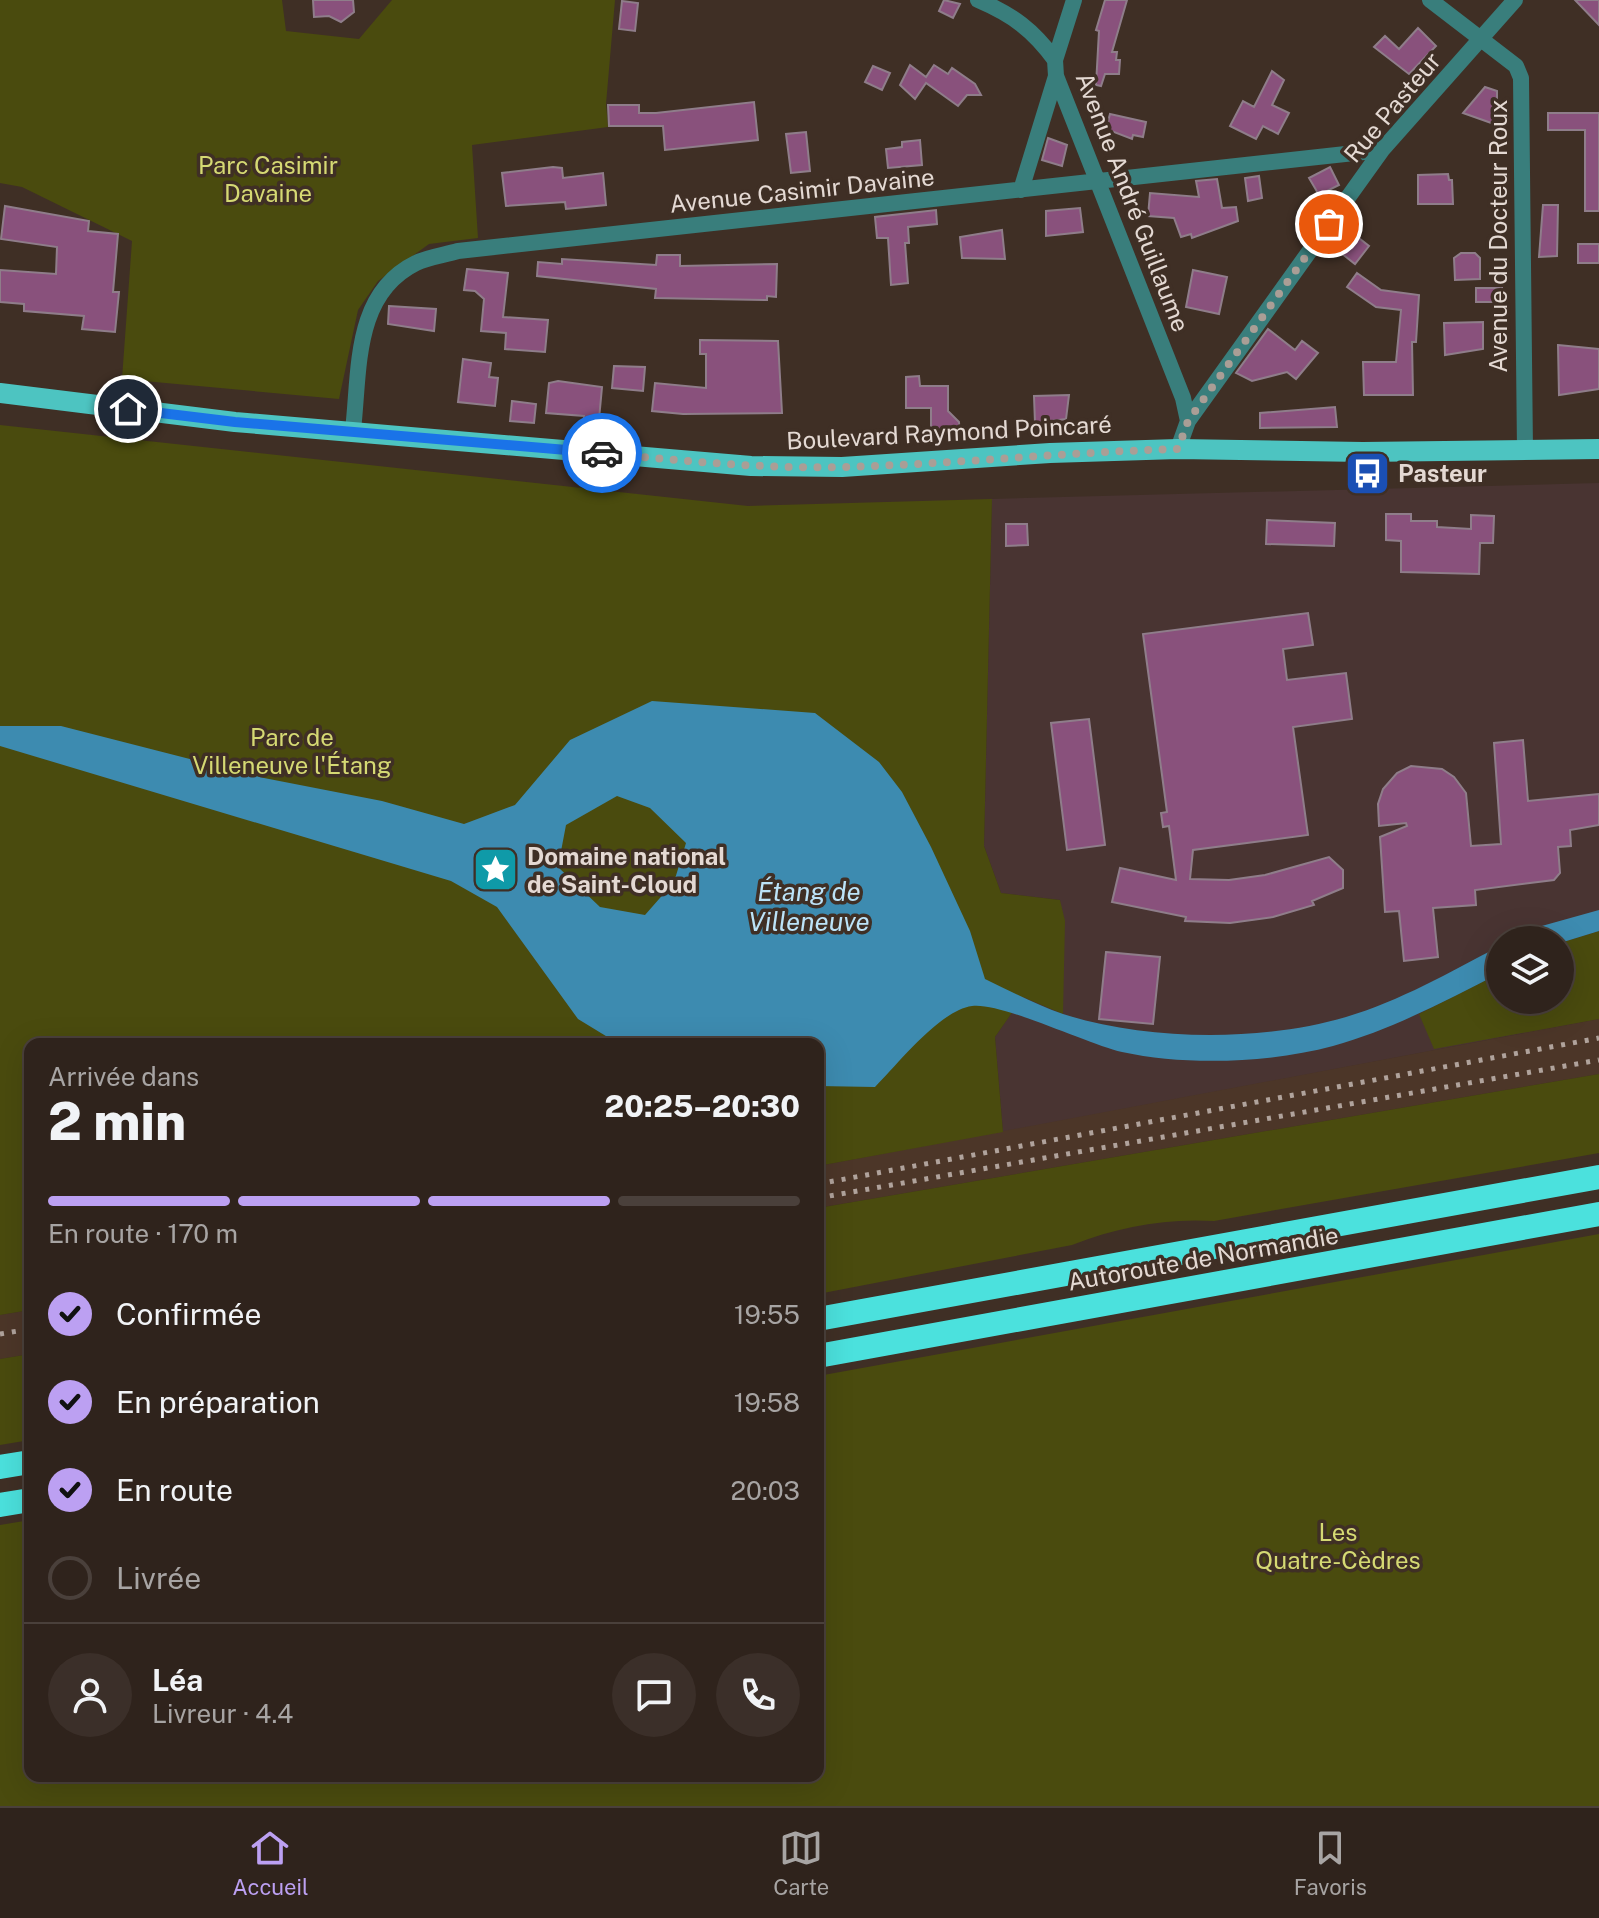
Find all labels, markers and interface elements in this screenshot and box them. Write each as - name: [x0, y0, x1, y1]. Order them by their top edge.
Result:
- street label: Rue Pasteur: [1338, 46, 1446, 168]
- street label: Avenue André Guillaume: [1071, 68, 1195, 336]
- street label: Avenue du Docteur Roux: [1484, 99, 1512, 373]
- park label: Parc Casimir Davaine: [198, 151, 338, 207]
- street label: Avenue Casimir Davaine: [668, 162, 936, 218]
- pin: [1295, 190, 1363, 258]
- icon: bag: [1307, 202, 1351, 246]
- pin: [94, 375, 162, 443]
- icon: home: [106, 387, 150, 431]
- street label: Boulevard Raymond Poincaré: [786, 409, 1112, 455]
- courier: [562, 413, 642, 493]
- icon: car: [580, 431, 624, 475]
- bus stop icon: Pasteur: [1343, 449, 1391, 497]
- place label: Pasteur: [1398, 459, 1487, 487]
- park label: Parc de Villeneuve l'Étang: [192, 723, 392, 779]
- place label: Domaine national de Saint-Cloud: [527, 842, 726, 898]
- place icon: Domaine national de Saint-Cloud: [472, 846, 520, 894]
- water label: Étang de Villeneuve: [748, 876, 870, 937]
- map controls: [1486, 926, 1574, 1014]
- button: layers: [1486, 926, 1574, 1014]
- text: Arrivée dans: [48, 1061, 199, 1092]
- text: 20:25–20:30: [605, 1088, 800, 1124]
- text: 2 min: [48, 1091, 186, 1152]
- text: En route · 170 m: [48, 1218, 238, 1249]
- street label: Autoroute de Normandie: [1065, 1220, 1341, 1296]
- icon: check: [48, 1292, 92, 1336]
- text: Confirmée: [116, 1296, 261, 1332]
- text: 19:55: [734, 1299, 800, 1330]
- icon: check: [48, 1380, 92, 1424]
- text: En préparation: [116, 1384, 320, 1420]
- text: 19:58: [734, 1387, 800, 1418]
- icon: check: [48, 1468, 92, 1512]
- text: En route: [116, 1472, 233, 1508]
- text: 20:03: [731, 1475, 800, 1506]
- park label: Les Quatre-Cèdres: [1255, 1518, 1421, 1574]
- text: Livrée: [116, 1560, 201, 1596]
- button: person: [48, 1653, 132, 1737]
- button: chat: [612, 1653, 696, 1737]
- button: phone: [716, 1653, 800, 1737]
- text: Léa: [152, 1662, 203, 1698]
- text: Livreur · 4.4: [152, 1698, 293, 1729]
- tab: Accueil: [232, 1826, 309, 1900]
- tab: Carte: [773, 1826, 829, 1900]
- tab: Favoris: [1294, 1826, 1367, 1900]

